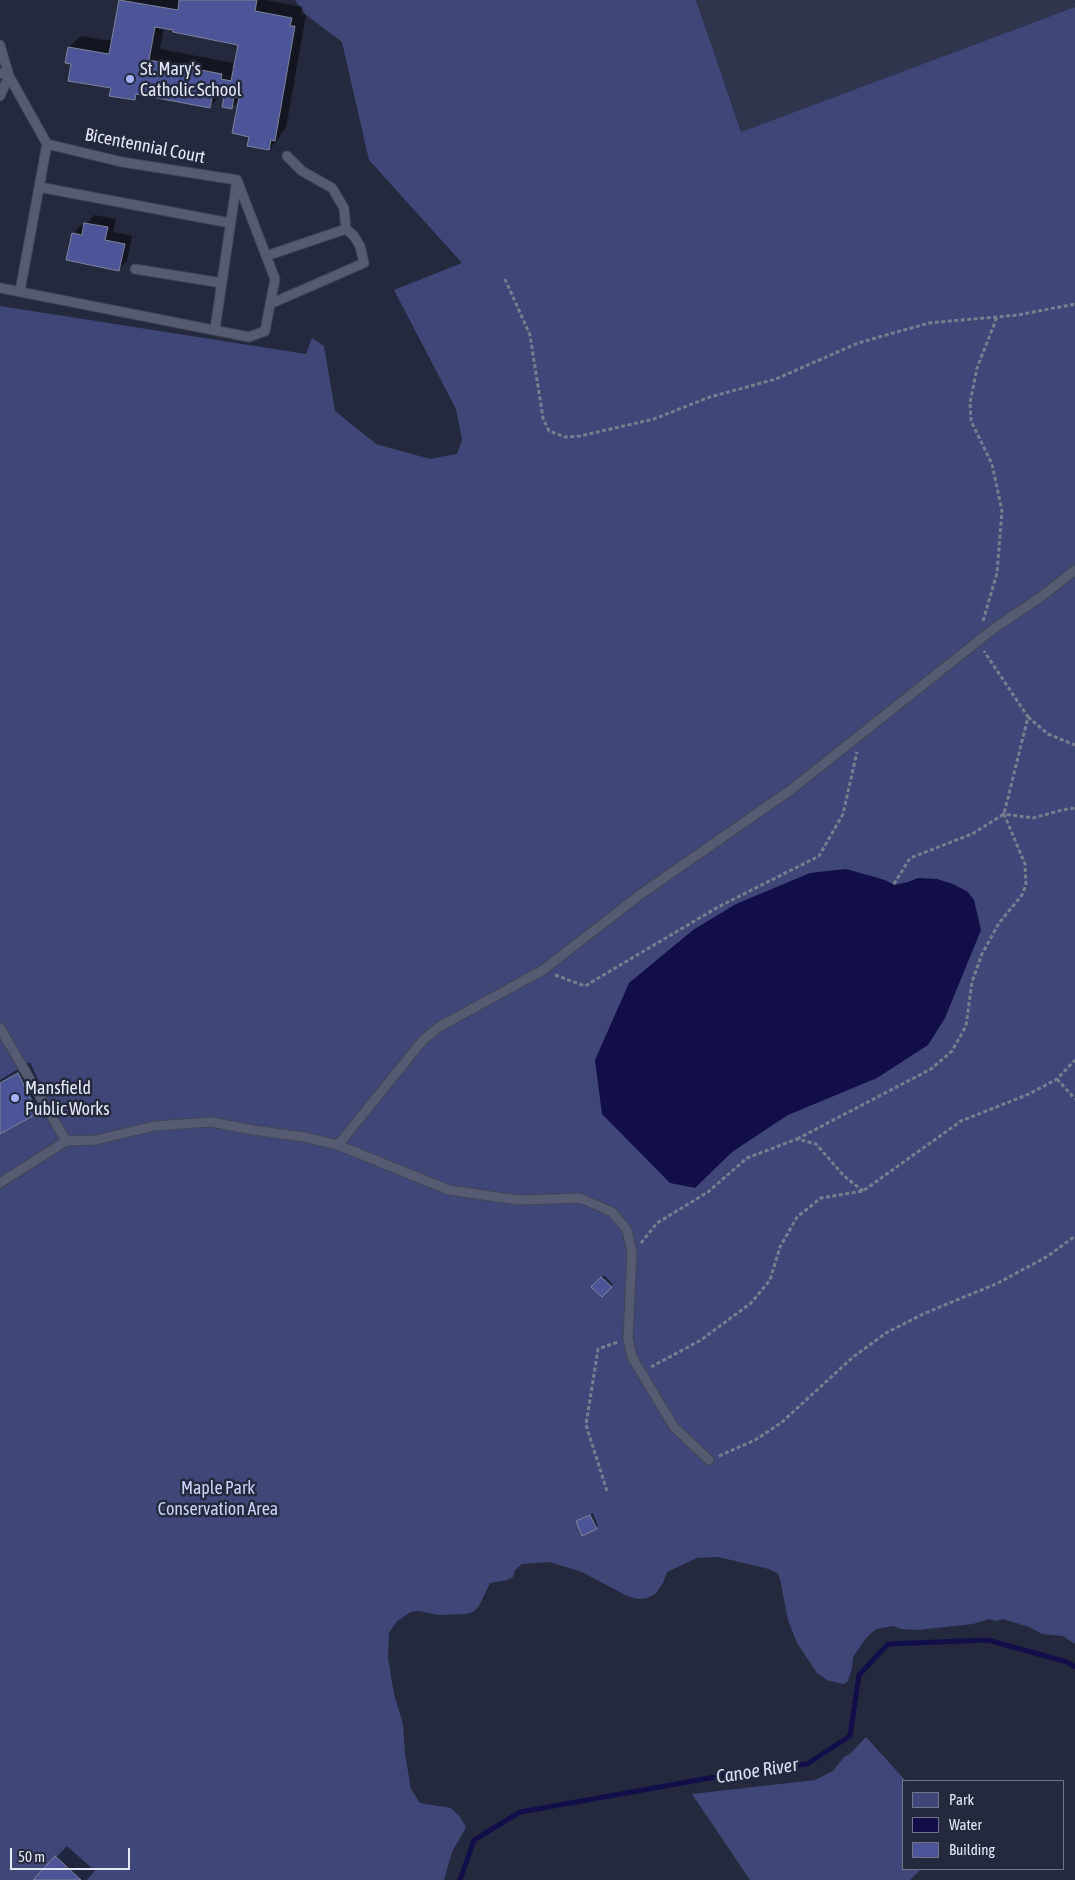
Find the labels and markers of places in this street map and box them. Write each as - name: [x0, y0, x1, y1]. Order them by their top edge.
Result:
- place label: St. Mary's Catholic School: [140, 58, 242, 100]
- marker: St. Mary's Catholic School: [124, 73, 136, 85]
- place label: Mansfield Public Works: [25, 1077, 110, 1120]
- marker: Mansfield Public Works: [9, 1092, 21, 1104]

